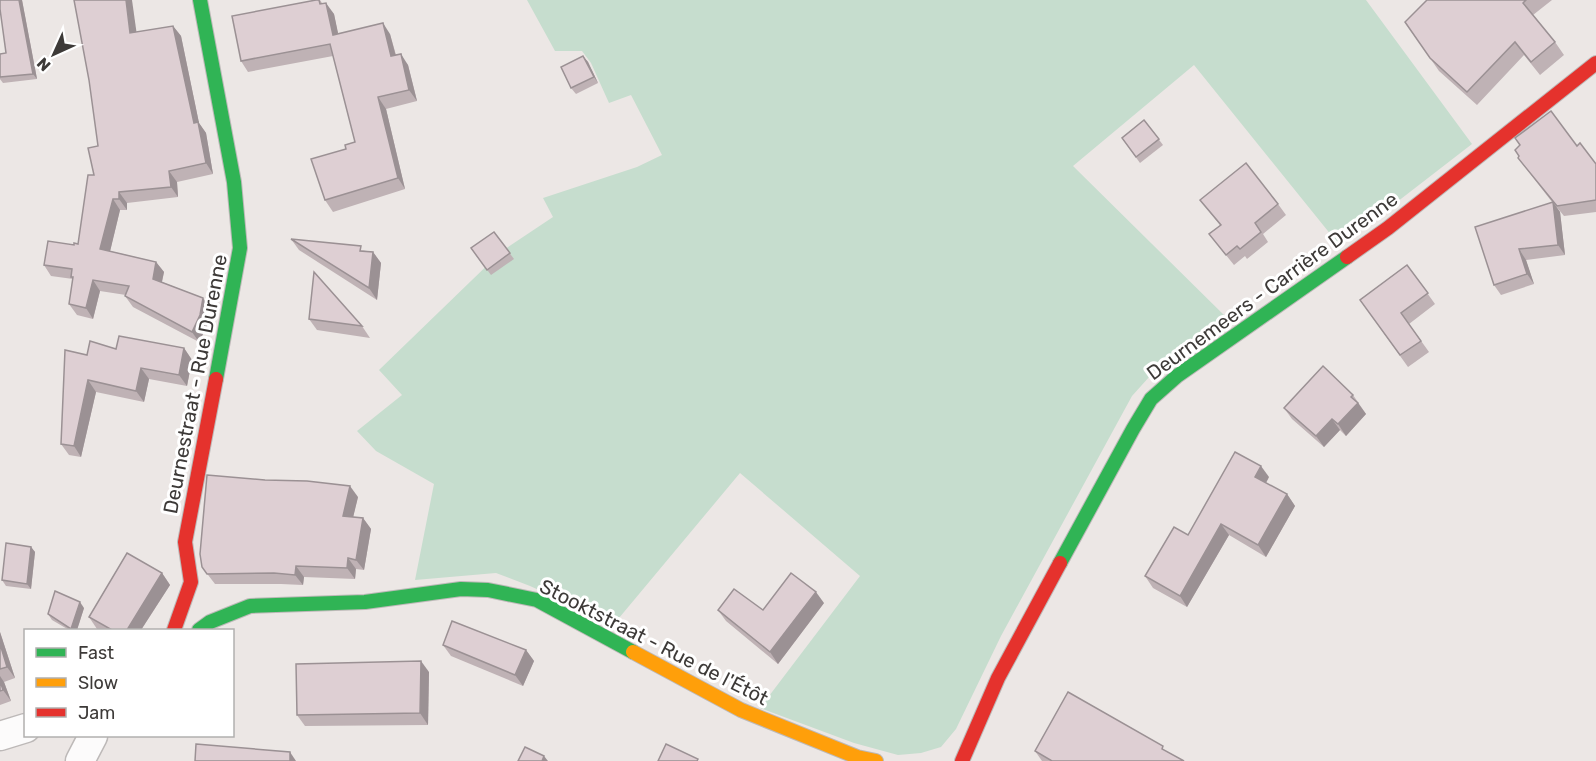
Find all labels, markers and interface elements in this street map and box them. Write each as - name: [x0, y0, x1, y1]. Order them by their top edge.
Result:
- north arrow: [24, 24, 84, 84]
- text: N: [33, 53, 55, 75]
- street label: Deurnemeers - Carrière Durenne: [1142, 187, 1402, 385]
- street label: Deurnestraat - Rue Durenne: [158, 252, 232, 516]
- street label: Stooktstraat - Rue de l'Étôt: [536, 574, 773, 710]
- legend: [24, 629, 234, 737]
- text: Fast: [78, 642, 114, 664]
- text: Slow: [78, 672, 118, 694]
- text: Jam: [78, 702, 115, 724]

